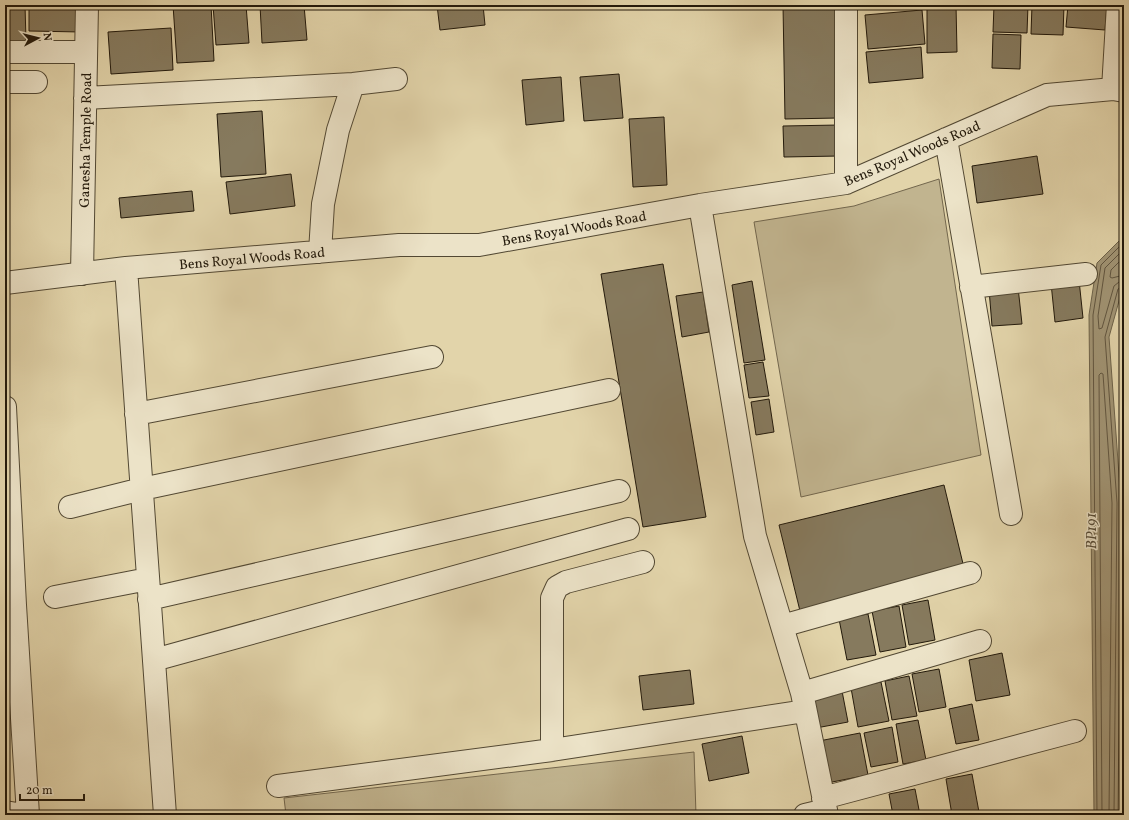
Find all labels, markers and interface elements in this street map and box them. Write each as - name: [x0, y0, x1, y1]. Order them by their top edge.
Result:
- north arrow: [18, 18, 58, 58]
- text: N: [39, 32, 54, 42]
- street label: Ganesha Temple Road: [76, 72, 97, 208]
- street label: Bens Royal Woods Road: [842, 117, 984, 192]
- street label: Bens Royal Woods Road: [501, 207, 648, 252]
- street label: Bens Royal Woods Road: [178, 244, 326, 275]
- water label: BP191: [1082, 512, 1103, 550]
- scale bar: [20, 776, 84, 802]
- text: 20 m: [26, 783, 53, 799]

